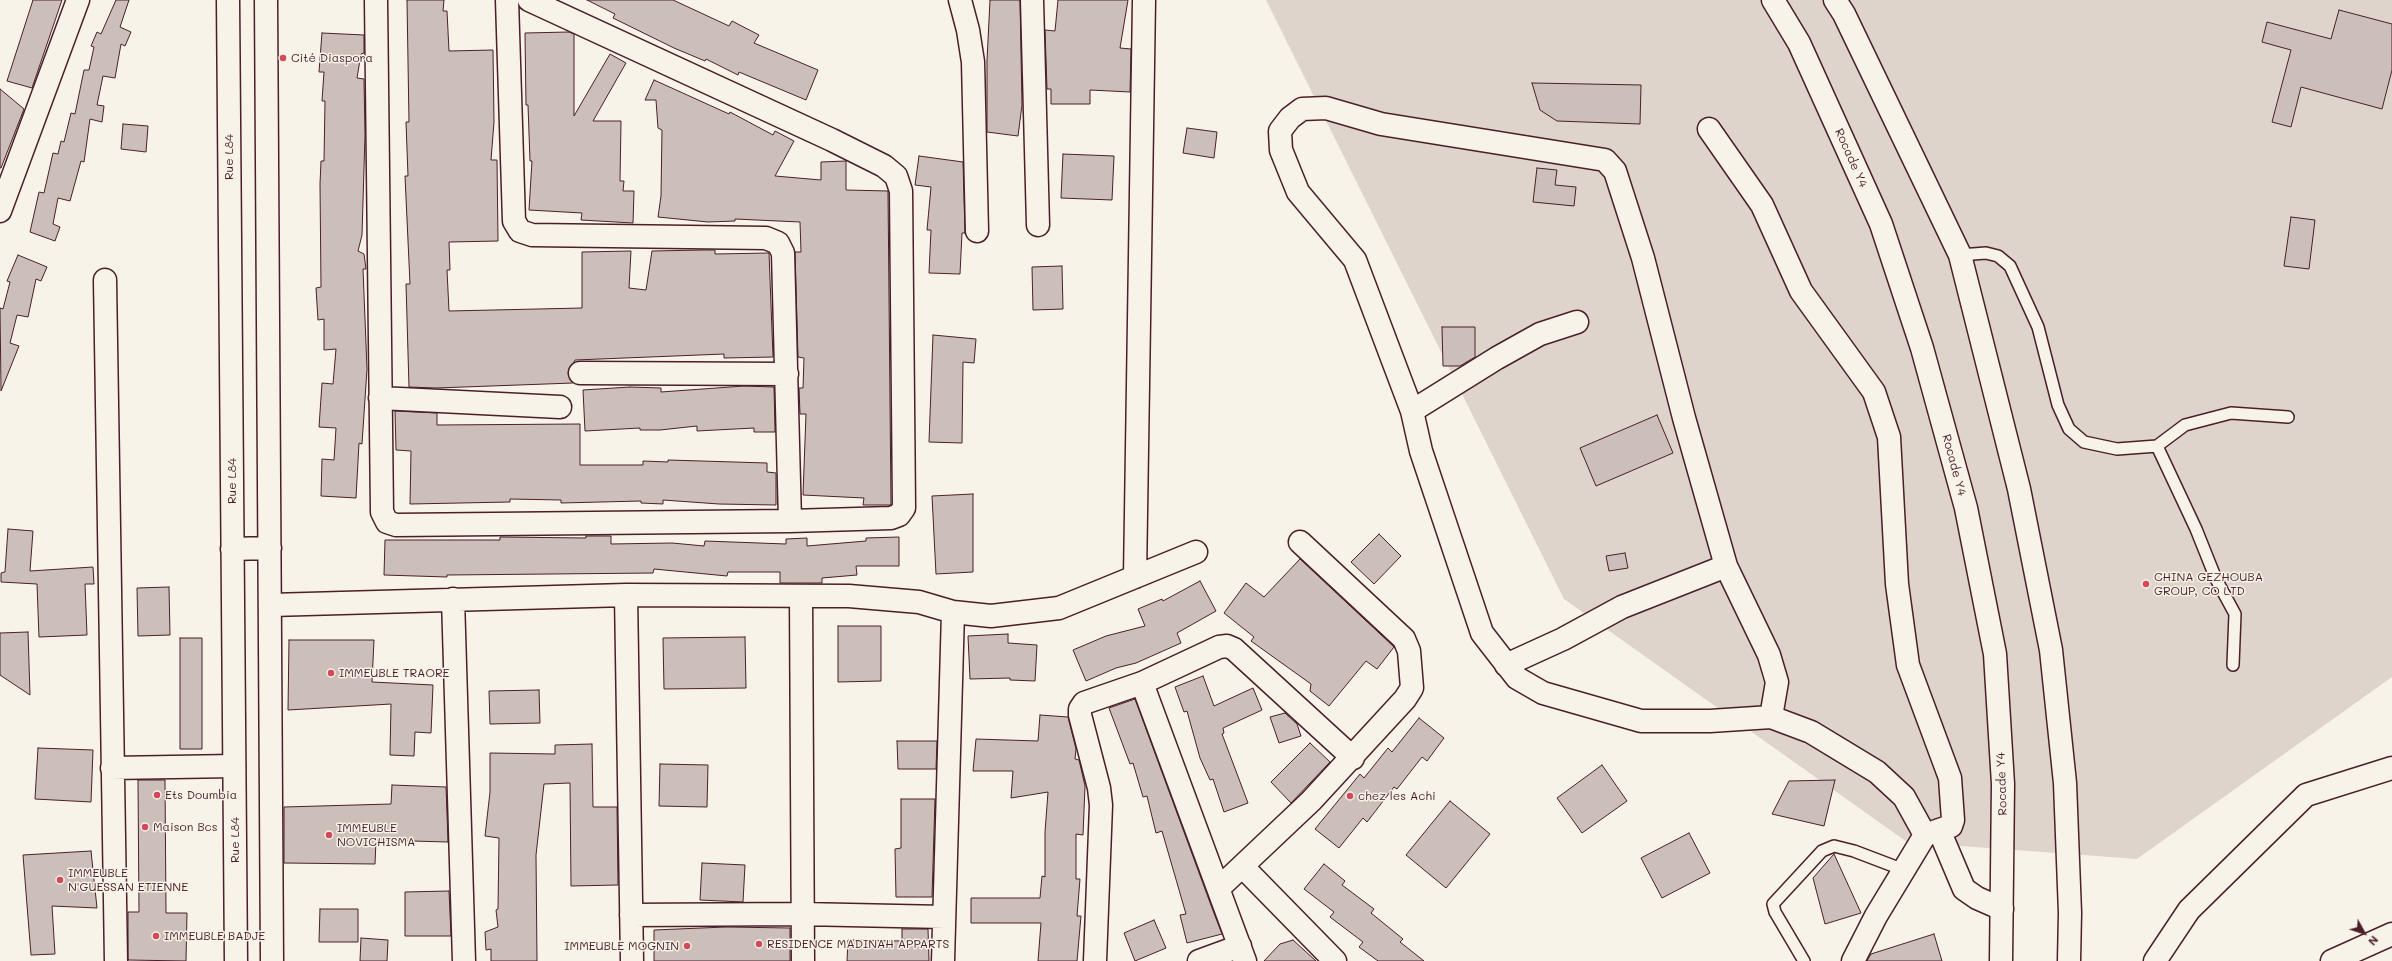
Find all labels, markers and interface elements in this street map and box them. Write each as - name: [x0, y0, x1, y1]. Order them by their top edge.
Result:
- place label: Cité Diaspora: [291, 51, 373, 65]
- marker: Cité Diaspora: [278, 53, 288, 63]
- street label: Rocade Y4: [1832, 126, 1870, 190]
- street label: Rue L84: [222, 134, 236, 180]
- street label: Rocade Y4: [1939, 433, 1969, 497]
- street label: Rue L84: [225, 458, 239, 504]
- place label: CHINA GEZHOUBA GROUP, CO LTD: [2154, 570, 2263, 598]
- marker: CHINA GEZHOUBA GROUP, CO LTD: [2141, 579, 2151, 589]
- place label: IMMEUBLE TRAORE: [339, 666, 449, 680]
- marker: IMMEUBLE TRAORE: [326, 668, 336, 678]
- street label: Rocade Y4: [1994, 752, 2010, 816]
- place label: Ets Doumbia: [165, 788, 237, 802]
- place label: chez les Achi: [1358, 789, 1436, 803]
- marker: Ets Doumbia: [152, 790, 162, 800]
- marker: chez les Achi: [1345, 791, 1355, 801]
- street label: Rue L84: [228, 817, 242, 863]
- place label: Maison Bcs: [153, 820, 217, 834]
- place label: IMMEUBLE NOVICHISMA: [337, 821, 415, 849]
- marker: Maison Bcs: [140, 822, 150, 832]
- marker: IMMEUBLE NOVICHISMA: [324, 830, 334, 840]
- place label: IMMEUBLE N'GUESSAN ETIENNE: [68, 866, 188, 894]
- marker: IMMEUBLE N'GUESSAN ETIENNE: [55, 875, 65, 885]
- north arrow: [2344, 913, 2384, 953]
- place label: IMMEUBLE BADJE: [164, 929, 265, 943]
- marker: IMMEUBLE BADJE: [151, 931, 161, 941]
- text: N: [2365, 933, 2382, 949]
- place label: RESIDENCE MADINAH APPARTS: [767, 937, 949, 951]
- place label: IMMEUBLE MOGNIN: [564, 939, 679, 953]
- marker: RESIDENCE MADINAH APPARTS: [754, 939, 764, 949]
- marker: IMMEUBLE MOGNIN: [682, 941, 692, 951]

